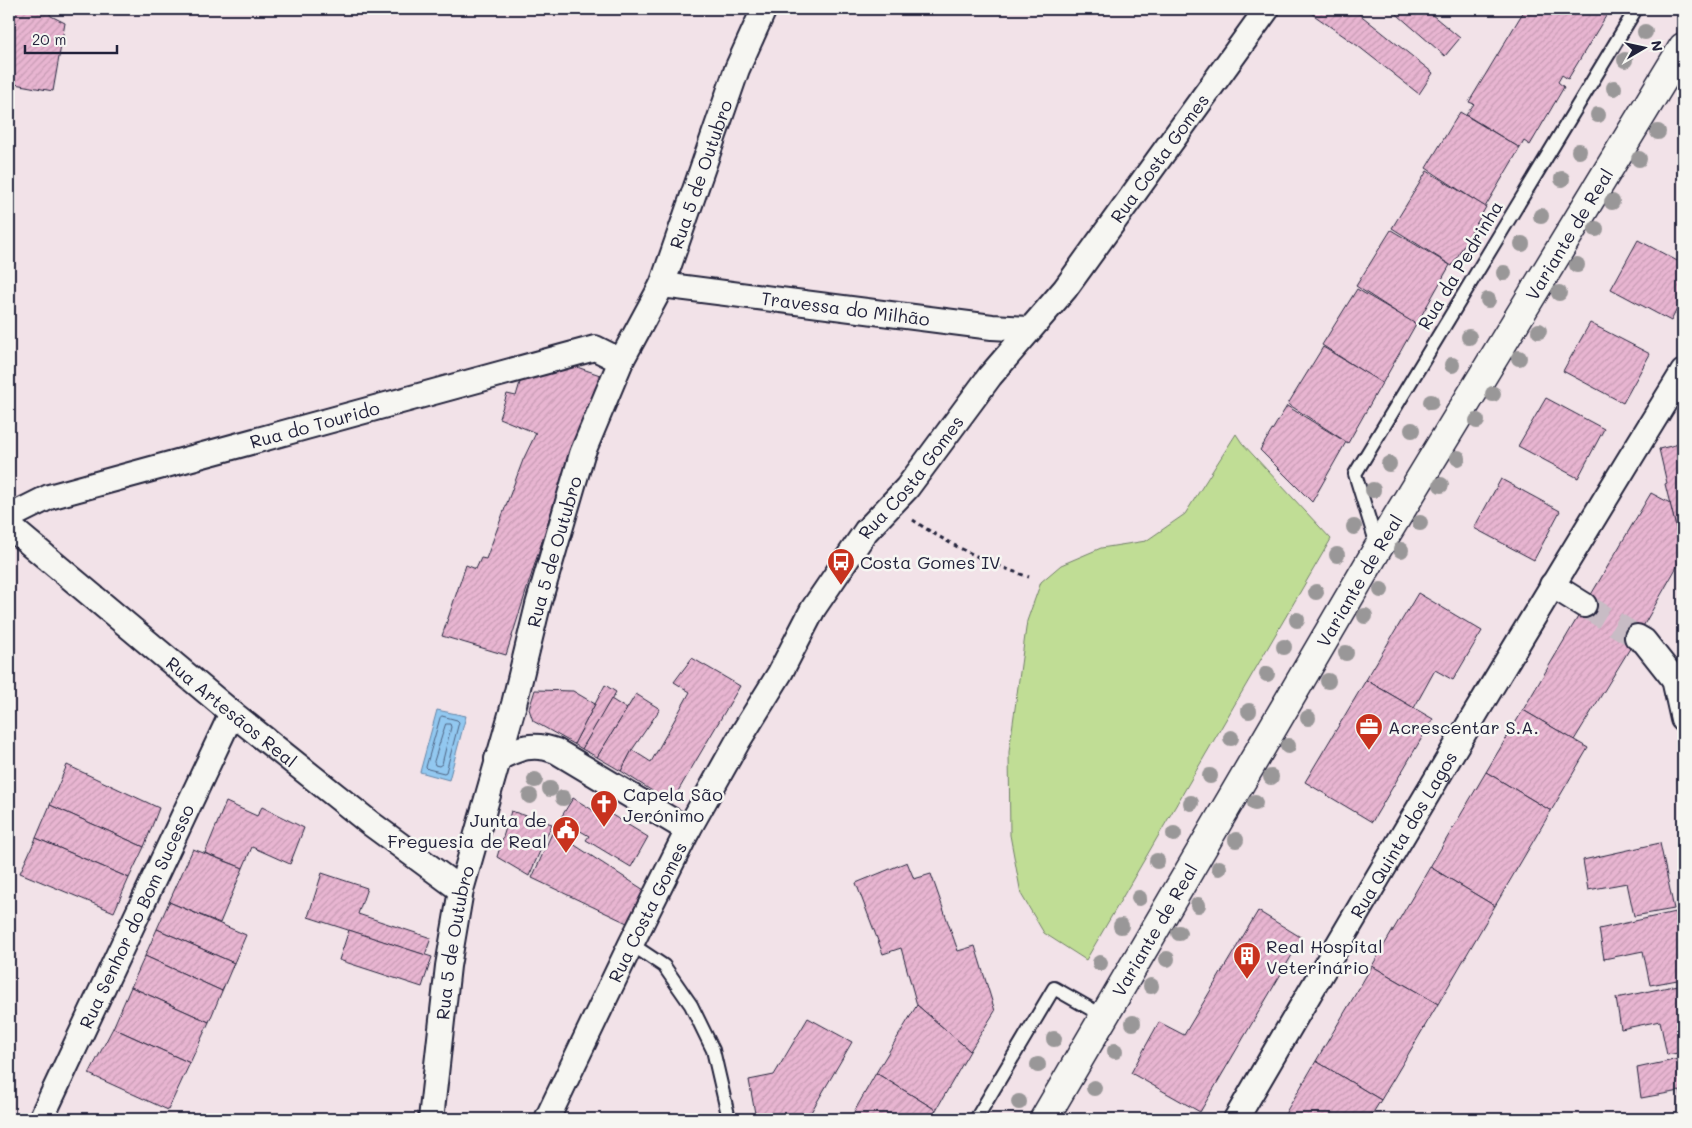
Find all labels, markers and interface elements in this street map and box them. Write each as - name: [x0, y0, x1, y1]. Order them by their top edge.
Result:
- scale bar: [25, 22, 118, 54]
- north arrow: [1620, 22, 1670, 72]
- text: 20 m: [32, 29, 66, 49]
- text: N: [1647, 39, 1668, 53]
- street label: Rua Costa Gomes: [1105, 89, 1214, 228]
- street label: Rua 5 de Outubro: [664, 96, 737, 252]
- street label: Variante de Real: [1520, 164, 1618, 304]
- street label: Rua da Pedrinha: [1412, 196, 1508, 334]
- street label: Travessa do Milhão: [760, 286, 932, 331]
- street label: Rua do Tourido: [247, 395, 382, 454]
- street label: Rua Costa Gomes: [852, 410, 969, 543]
- street label: Rua 5 de Outubro: [521, 473, 587, 630]
- street label: Variante de Real: [1311, 510, 1408, 651]
- bus stop icon: Costa Gomes IV: [826, 547, 856, 586]
- place label: Costa Gomes IV: [860, 550, 1001, 574]
- street label: Rua Artesãos Real: [161, 651, 302, 772]
- office icon: Acrescentar S.A.: [1354, 712, 1384, 751]
- place label: Acrescentar S.A.: [1388, 715, 1539, 739]
- street label: Rua Quinta dos Lagos: [1345, 747, 1462, 922]
- place label: Capela São Jerónimo: [623, 782, 723, 827]
- church icon: Capela São Jerónimo: [589, 789, 619, 828]
- street label: Rua Senhor do Bom Sucesso: [73, 800, 200, 1032]
- place label: Junta de Freguesia de Real: [387, 808, 547, 853]
- public building icon: Junta de Freguesia de Real: [551, 815, 581, 854]
- street label: Rua Costa Gomes: [602, 838, 692, 986]
- street label: Variante de Real: [1106, 859, 1203, 1001]
- street label: Rua 5 de Outubro: [430, 862, 479, 1021]
- place label: Real Hospital Veterinário: [1266, 934, 1383, 979]
- building icon: Real Hospital Veterinário: [1232, 941, 1262, 980]

